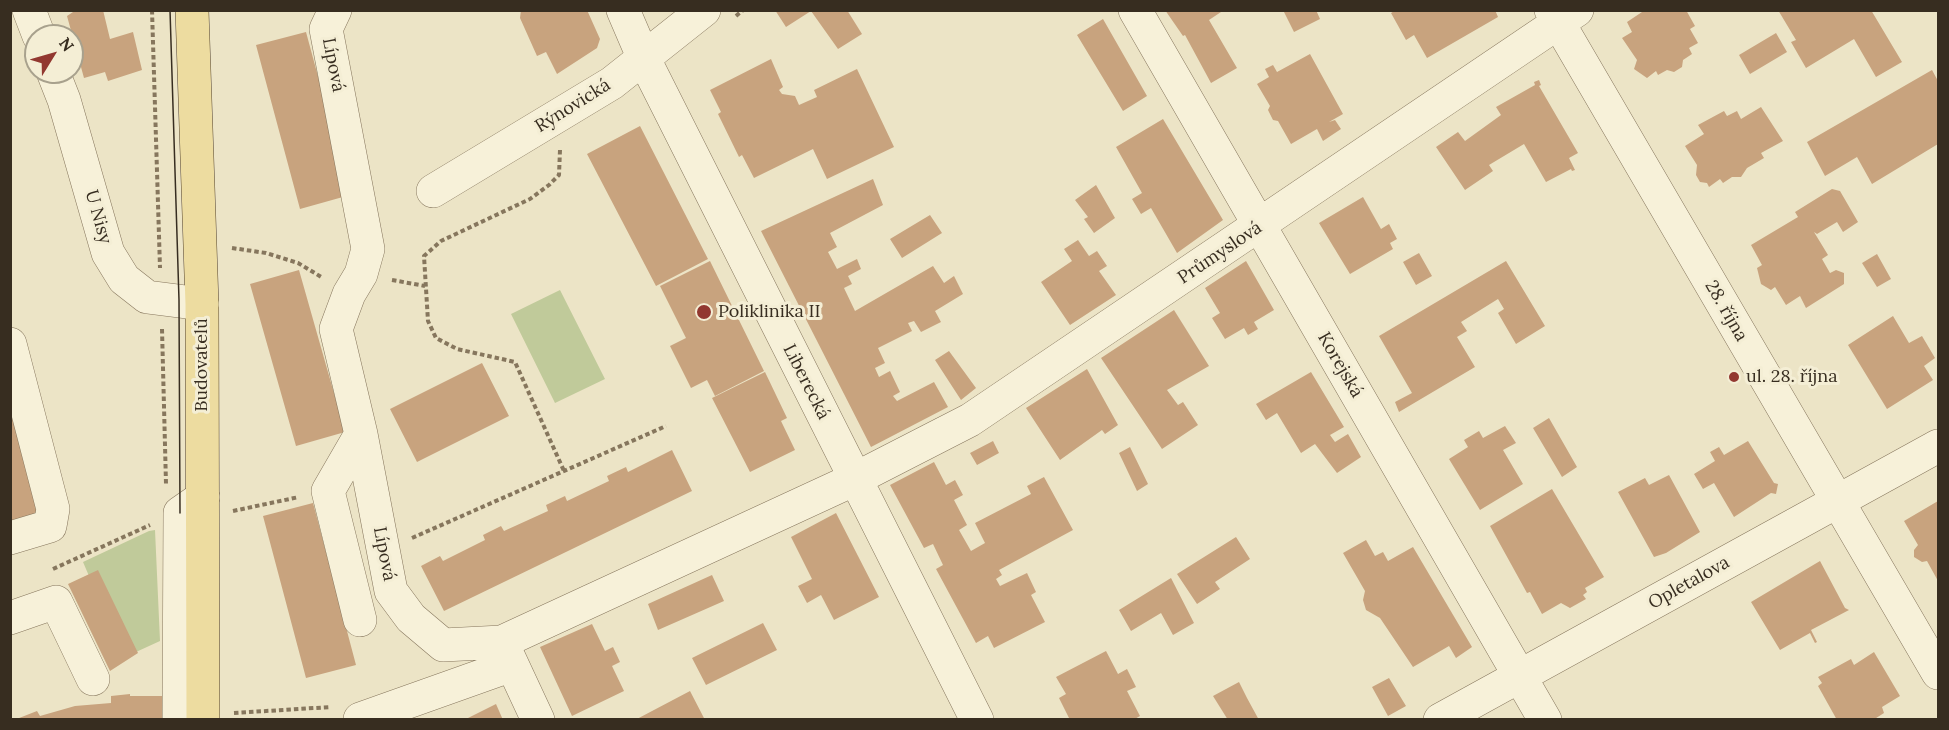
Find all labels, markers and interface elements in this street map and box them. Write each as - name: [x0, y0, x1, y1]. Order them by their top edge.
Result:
- north arrow: [24, 24, 84, 84]
- text: N: [55, 33, 78, 55]
- street label: Lípová: [317, 36, 349, 94]
- street label: Rýnovická: [531, 74, 615, 138]
- street label: U Nisy: [80, 188, 116, 246]
- street label: Průmyslová: [1174, 217, 1266, 289]
- street label: 28. října: [1700, 277, 1752, 345]
- place label: Poliklinika II: [718, 301, 821, 323]
- marker: Poliklinika II: [695, 303, 713, 321]
- street label: Budovatelů: [191, 318, 213, 412]
- street label: Korejská: [1313, 328, 1367, 402]
- street label: Liberecká: [778, 341, 834, 423]
- place label: ul. 28. října: [1746, 366, 1838, 388]
- marker: ul. 28. října: [1727, 370, 1741, 384]
- street label: Lípová: [368, 525, 400, 583]
- street label: Opletalova: [1645, 552, 1733, 614]

